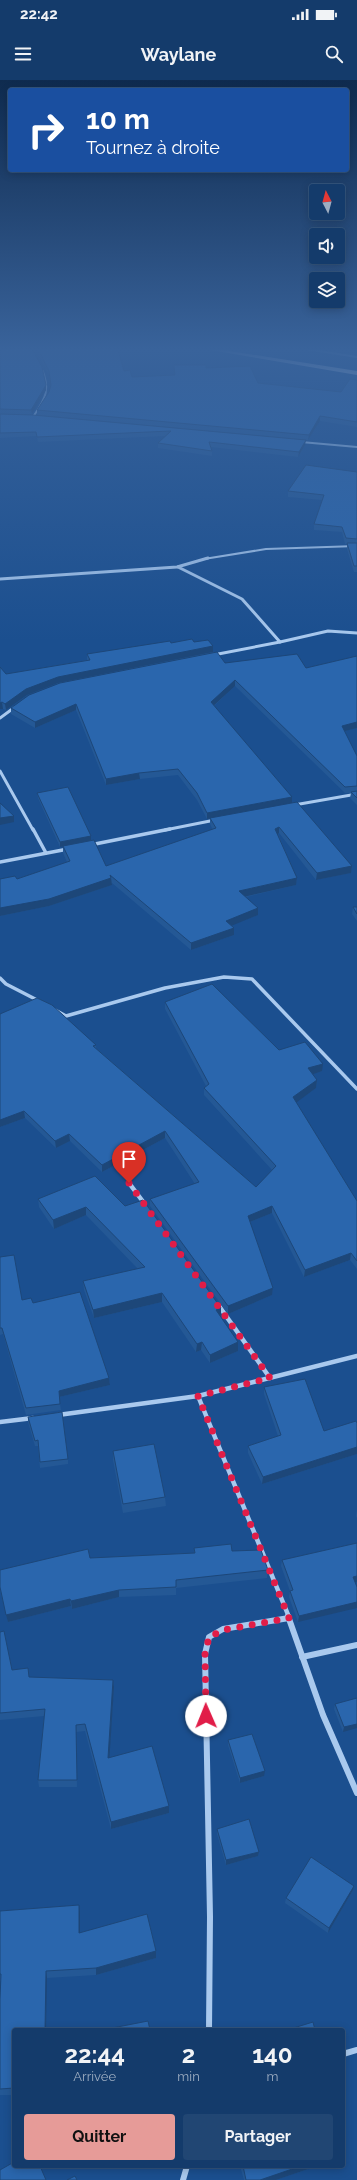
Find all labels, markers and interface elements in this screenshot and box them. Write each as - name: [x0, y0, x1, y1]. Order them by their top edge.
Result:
- text: 22:42: [20, 5, 58, 23]
- icon: menu: [12, 43, 34, 65]
- icon: search: [323, 43, 345, 65]
- text: Waylane: [141, 44, 216, 65]
- text: 10 m: [86, 103, 150, 136]
- icon: right: [20, 104, 72, 156]
- text: Tournez à droite: [86, 137, 220, 158]
- north arrow: [309, 184, 345, 220]
- map controls: [309, 184, 345, 308]
- button: sound: [309, 228, 345, 264]
- button: layers: [309, 272, 345, 308]
- pin: [112, 1142, 146, 1183]
- icon: arrive: [118, 1148, 140, 1170]
- position arrow: [185, 1695, 227, 1737]
- text: 22:44: [64, 2040, 125, 2069]
- text: 2: [182, 2040, 195, 2069]
- text: 140: [252, 2040, 293, 2069]
- text: Arrivée: [73, 2069, 116, 2084]
- text: min: [177, 2069, 200, 2084]
- text: m: [266, 2069, 278, 2084]
- button: Quitter: [24, 2114, 175, 2160]
- button: Partager: [183, 2114, 333, 2160]

